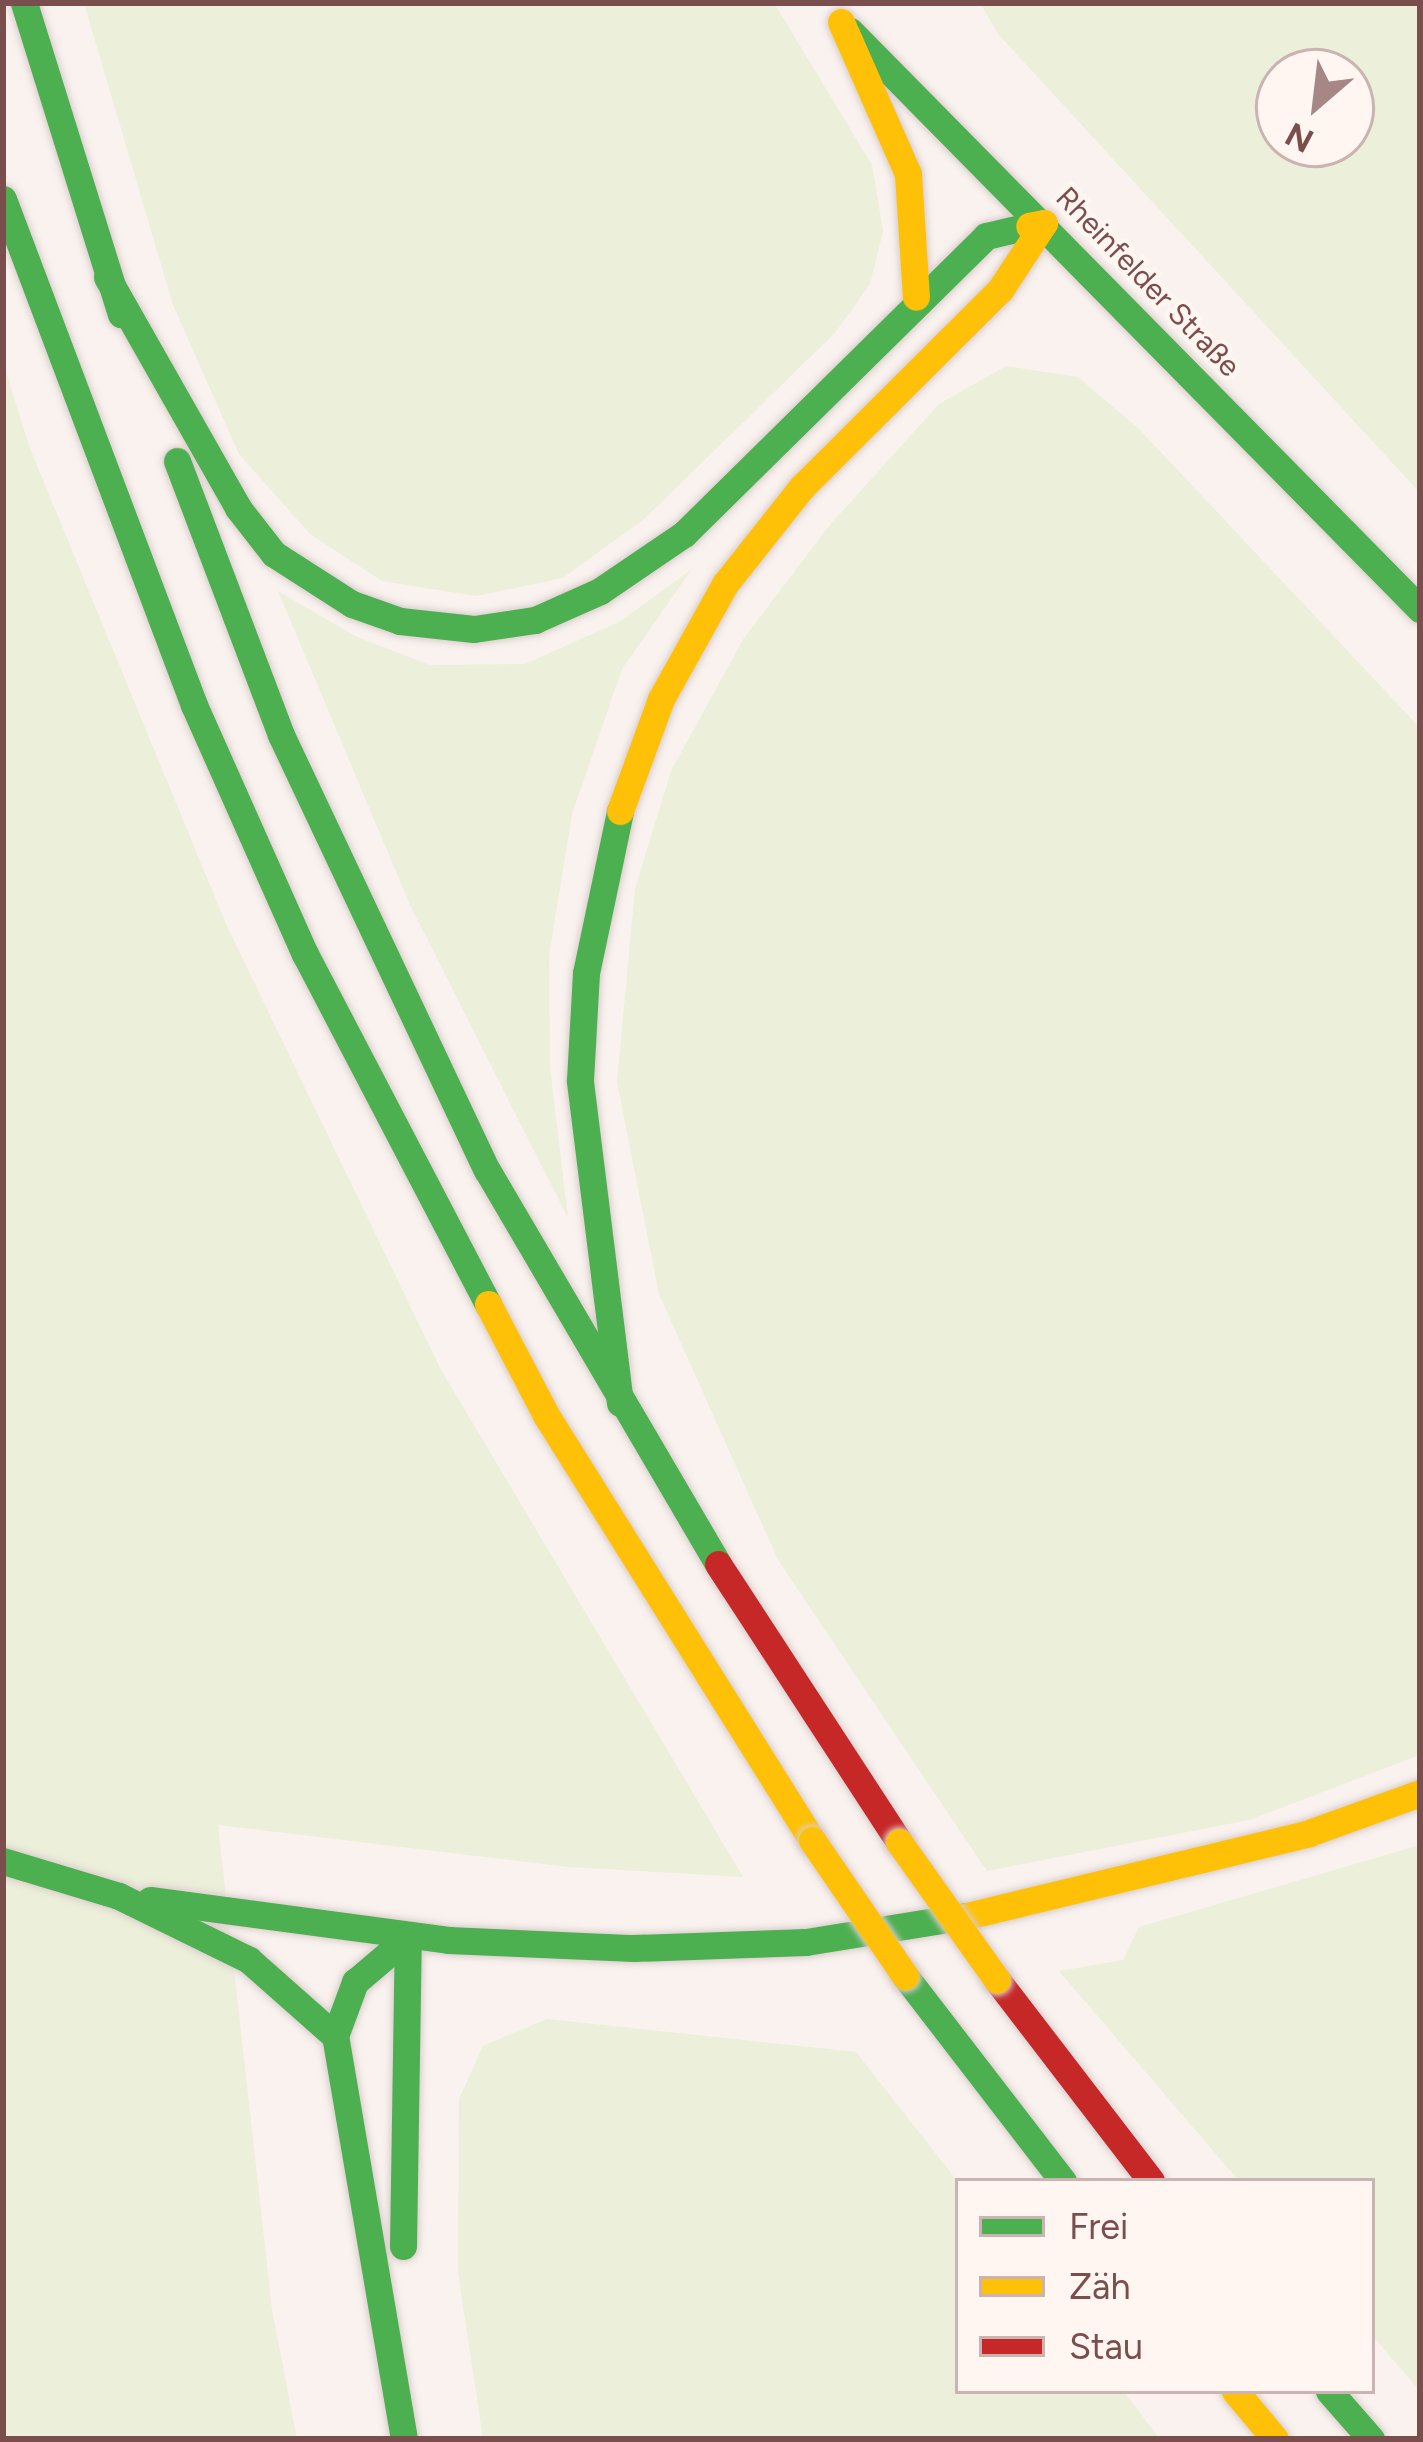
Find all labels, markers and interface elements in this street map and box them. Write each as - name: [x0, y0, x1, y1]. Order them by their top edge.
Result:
- north arrow: [1255, 48, 1375, 168]
- text: N: [1279, 114, 1320, 161]
- street label: Rheinfelder Straße: [1048, 180, 1248, 384]
- legend: [955, 2178, 1375, 2394]
- text: Frei: [1069, 2205, 1128, 2248]
- text: Zäh: [1069, 2265, 1131, 2308]
- text: Stau: [1069, 2325, 1143, 2368]

